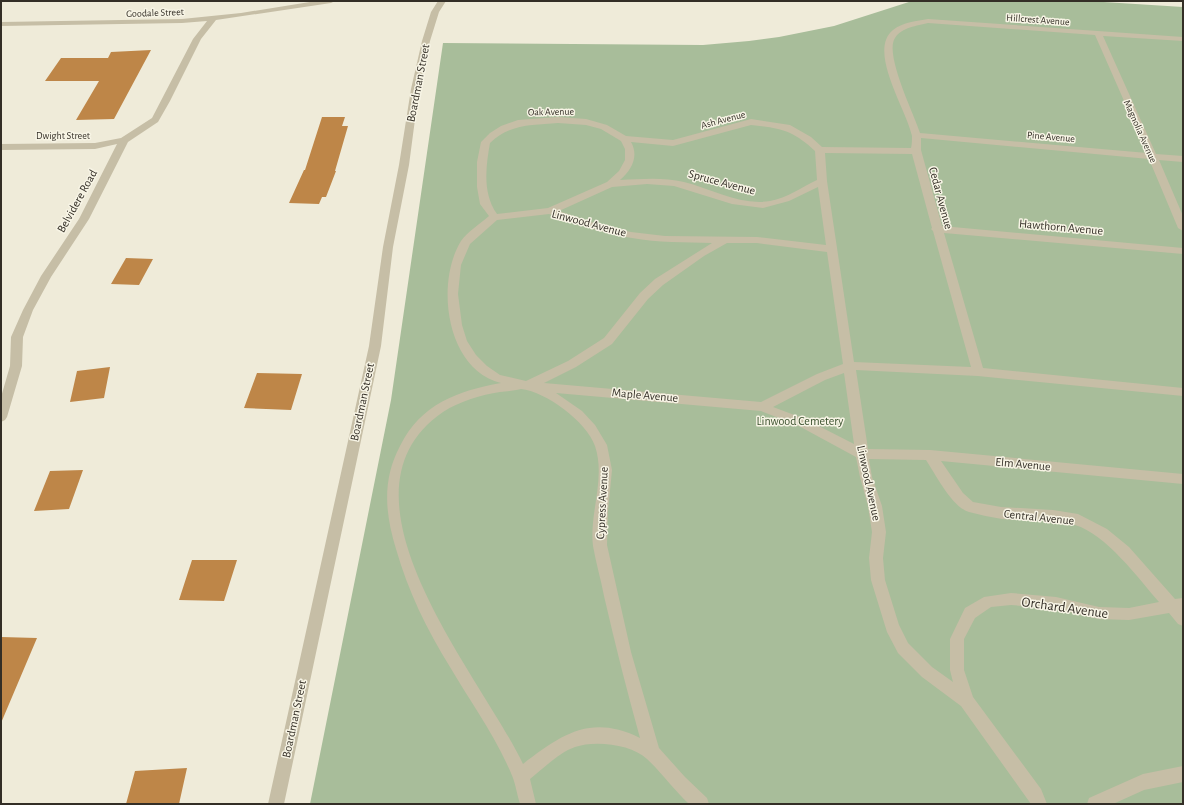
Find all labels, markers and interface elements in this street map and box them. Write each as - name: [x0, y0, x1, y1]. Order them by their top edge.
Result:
- street label: Goodale Street: [126, 7, 185, 19]
- street label: Hillcrest Avenue: [1006, 13, 1070, 27]
- street label: Boardman Street: [405, 43, 431, 123]
- street label: Magnolia Avenue: [1122, 98, 1159, 165]
- street label: Oak Avenue: [528, 107, 575, 117]
- street label: Ash Avenue: [700, 109, 747, 131]
- street label: Pine Avenue: [1026, 130, 1076, 144]
- street label: Dwight Street: [36, 131, 91, 141]
- street label: Cedar Avenue: [927, 166, 955, 230]
- street label: Spruce Avenue: [687, 167, 757, 197]
- street label: Belvidere Road: [55, 168, 99, 234]
- street label: Linwood Avenue: [550, 207, 628, 239]
- street label: Hawthorn Avenue: [1018, 217, 1104, 237]
- street label: Boardman Street: [348, 362, 376, 442]
- street label: Maple Avenue: [611, 386, 679, 404]
- park label: Linwood Cemetery: [757, 415, 843, 428]
- street label: Linwood Avenue: [855, 444, 883, 522]
- street label: Elm Avenue: [995, 456, 1051, 472]
- street label: Cypress Avenue: [594, 467, 611, 540]
- street label: Central Avenue: [1003, 507, 1075, 527]
- street label: Orchard Avenue: [1021, 595, 1109, 621]
- street label: Boardman Street: [280, 679, 308, 759]

